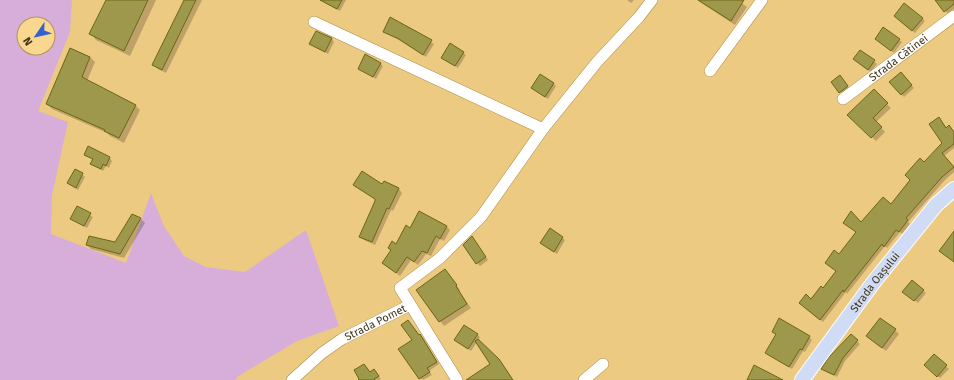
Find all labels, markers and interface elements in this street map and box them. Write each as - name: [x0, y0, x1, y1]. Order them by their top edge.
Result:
- north arrow: [16, 16, 56, 56]
- street label: Strada Cătinei: [866, 32, 930, 84]
- text: N: [21, 35, 36, 48]
- street label: Strada Oașului: [847, 249, 902, 315]
- street label: Strada Pomet: [342, 301, 408, 343]

